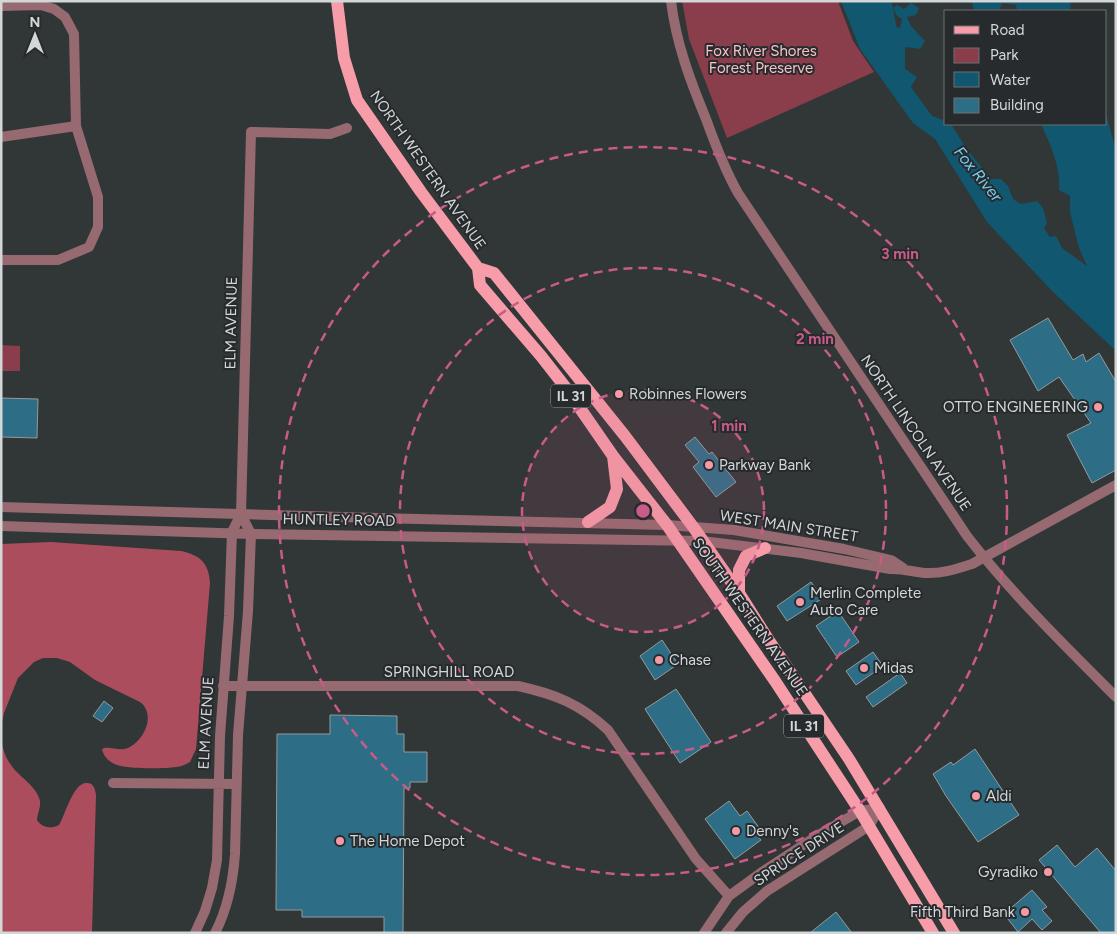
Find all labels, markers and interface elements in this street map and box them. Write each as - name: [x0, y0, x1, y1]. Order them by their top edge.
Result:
- north arrow: [10, 10, 60, 60]
- legend: [944, 10, 1107, 125]
- text: N: [30, 14, 40, 31]
- text: Road: [990, 21, 1025, 39]
- park label: Fox River Shores Forest Preserve: [705, 42, 817, 77]
- text: Park: [990, 46, 1019, 64]
- text: Water: [990, 71, 1030, 89]
- street label: NORTH WESTERN AVENUE: [366, 87, 490, 253]
- text: Building: [990, 96, 1044, 114]
- water label: Fox River: [950, 143, 1006, 206]
- text: 3 min: [881, 245, 919, 263]
- street label: ELM AVENUE: [221, 276, 241, 370]
- text: 2 min: [796, 330, 834, 348]
- street label: NORTH LINCOLN AVENUE: [857, 351, 975, 515]
- road number: IL 31: [551, 384, 591, 408]
- place label: Robinnes Flowers: [629, 385, 747, 403]
- marker: Robinnes Flowers: [613, 388, 625, 400]
- place label: OTTO ENGINEERING: [943, 398, 1088, 416]
- marker: OTTO ENGINEERING: [1092, 401, 1104, 413]
- text: 1 min: [711, 417, 747, 435]
- place label: Parkway Bank: [719, 456, 811, 474]
- marker: Parkway Bank: [703, 459, 715, 471]
- centre of rings: [634, 502, 652, 520]
- street label: WEST MAIN STREET: [719, 506, 860, 546]
- street label: HUNTLEY ROAD: [282, 510, 396, 530]
- street label: SOUTH WESTERN AVENUE: [688, 535, 812, 699]
- place label: Merlin Complete Auto Care: [810, 584, 921, 619]
- marker: Merlin Complete Auto Care: [794, 596, 806, 608]
- place label: Chase: [669, 651, 711, 669]
- marker: Chase: [653, 654, 665, 666]
- place label: Midas: [874, 659, 914, 677]
- marker: Midas: [858, 662, 870, 674]
- street label: SPRINGHILL ROAD: [384, 663, 514, 681]
- street label: ELM AVENUE: [195, 676, 217, 770]
- road number: IL 31: [784, 714, 824, 738]
- place label: Aldi: [986, 787, 1012, 805]
- marker: Aldi: [970, 790, 982, 802]
- street label: SPRUCE DRIVE: [750, 818, 848, 890]
- place label: Denny's: [746, 822, 799, 840]
- marker: Denny's: [730, 825, 742, 837]
- place label: The Home Depot: [350, 832, 465, 850]
- marker: The Home Depot: [334, 835, 346, 847]
- place label: Gyradiko: [978, 863, 1038, 881]
- marker: Gyradiko: [1042, 866, 1054, 878]
- place label: Fifth Third Bank: [910, 903, 1016, 921]
- marker: Fifth Third Bank: [1019, 906, 1031, 918]

